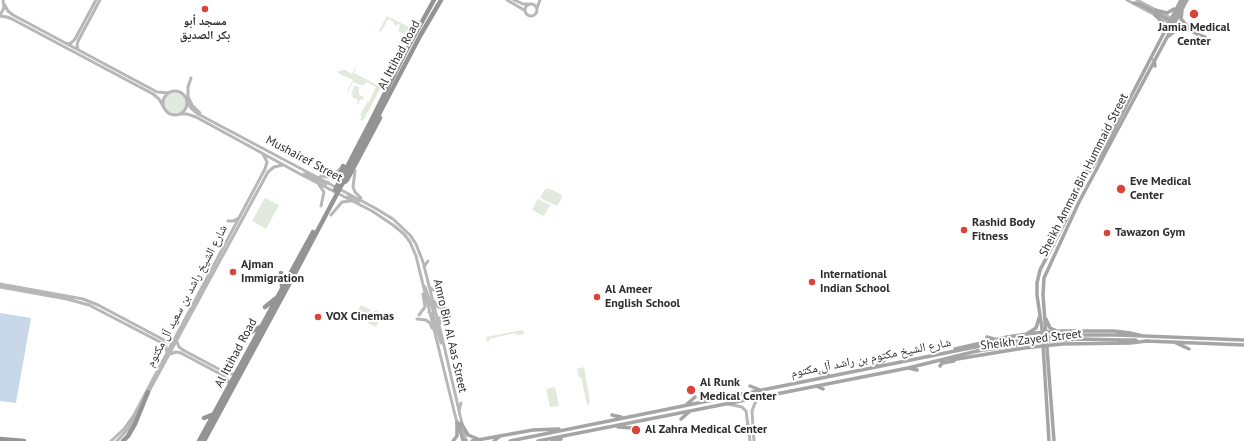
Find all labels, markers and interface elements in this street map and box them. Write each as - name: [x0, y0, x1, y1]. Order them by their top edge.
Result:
- marker: مسجد أبو بكر الصديق: [200, 4, 210, 14]
- marker: Jamia Medical Center: [1188, 8, 1200, 20]
- place label: مسجد أبو بكر الصديق: [180, 15, 230, 43]
- street label: Al Ittihad Road: [375, 18, 423, 92]
- place label: Jamia Medical Center: [1158, 21, 1230, 49]
- street label: Sheikh Ammar Bin Hummaid Street: [1036, 91, 1132, 259]
- street label: Mushairef Street: [263, 133, 345, 185]
- place label: Eve Medical Center: [1130, 175, 1191, 203]
- marker: Eve Medical Center: [1115, 183, 1127, 195]
- place label: Rashid Body Fitness: [972, 216, 1035, 244]
- street label: شارع الشيخ راشد بن سعيد آل مكتوم: [143, 223, 231, 369]
- marker: Rashid Body Fitness: [959, 225, 969, 235]
- place label: Tawazon Gym: [1115, 226, 1185, 240]
- marker: Tawazon Gym: [1102, 228, 1112, 238]
- place label: Ajman Immigration: [241, 258, 304, 286]
- marker: Ajman Immigration: [228, 267, 238, 277]
- place label: International Indian School: [820, 268, 890, 296]
- marker: International Indian School: [807, 277, 817, 287]
- street label: Amro Bin Al Aas Street: [430, 278, 470, 394]
- place label: Al Ameer English School: [605, 283, 680, 311]
- marker: Al Ameer English School: [592, 292, 602, 302]
- place label: VOX Cinemas: [326, 310, 394, 324]
- marker: VOX Cinemas: [313, 312, 323, 322]
- street label: Al Ittihad Road: [212, 316, 260, 390]
- street label: Sheikh Zayed Street: [980, 327, 1082, 353]
- street label: شارع الشيخ مكتوم بن راشد آل مكتوم: [790, 335, 952, 381]
- place label: Al Runk Medical Center: [700, 376, 776, 404]
- marker: Al Runk Medical Center: [685, 384, 697, 396]
- place label: Al Zahra Medical Center: [645, 423, 767, 437]
- marker: Al Zahra Medical Center: [630, 424, 642, 436]

